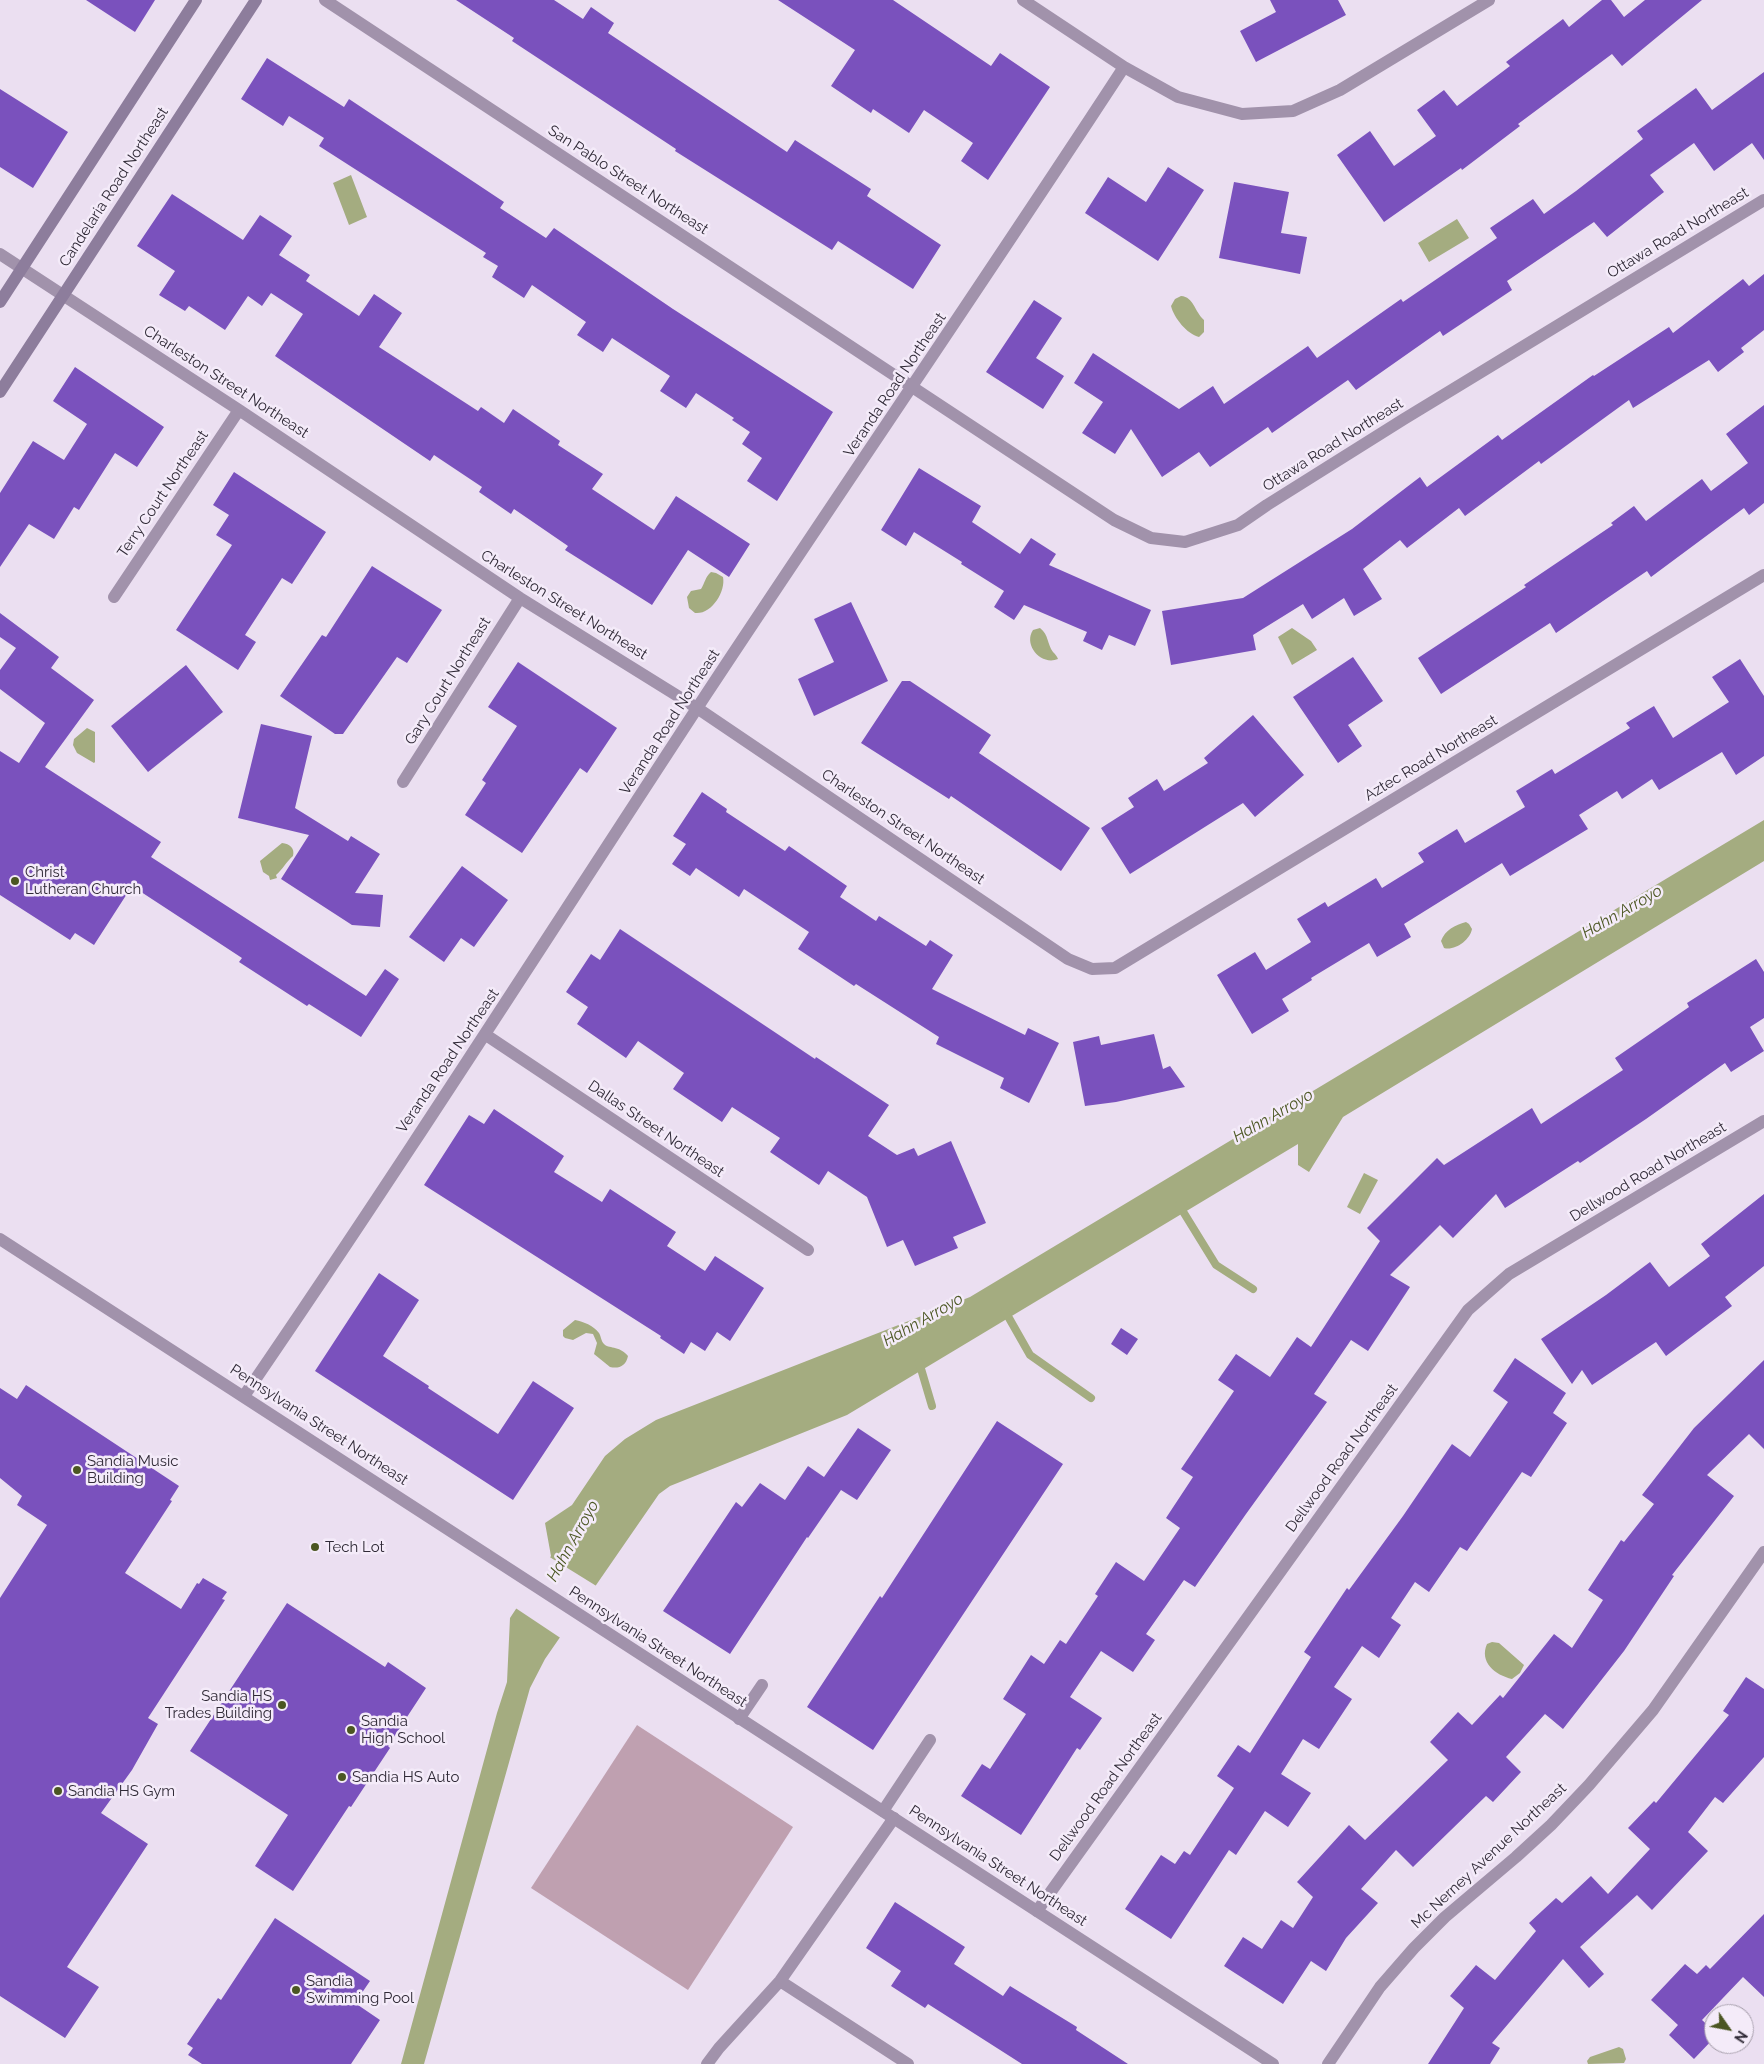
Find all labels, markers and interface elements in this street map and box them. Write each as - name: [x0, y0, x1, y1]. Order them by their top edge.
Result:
- street label: Candelaria Road Northeast: [56, 104, 172, 270]
- street label: San Pablo Street Northeast: [545, 121, 711, 239]
- street label: Ottawa Road Northeast: [1604, 184, 1752, 282]
- street label: Veranda Road Northeast: [840, 310, 950, 460]
- street label: Charleston Street Northeast: [140, 322, 312, 442]
- street label: Ottawa Road Northeast: [1260, 395, 1406, 495]
- street label: Terry Court Northeast: [114, 427, 212, 561]
- street label: Charleston Street Northeast: [477, 546, 651, 664]
- street label: Gary Court Northeast: [401, 614, 495, 748]
- street label: Veranda Road Northeast: [616, 646, 724, 798]
- street label: Aztec Road Northeast: [1361, 711, 1501, 805]
- street label: Charleston Street Northeast: [818, 766, 988, 888]
- place label: Christ Lutheran Church: [25, 863, 141, 898]
- marker: Christ Lutheran Church: [9, 875, 21, 887]
- water label: Hahn Arroyo: [1578, 881, 1666, 943]
- street label: Veranda Road Northeast: [393, 986, 503, 1136]
- street label: Dallas Street Northeast: [585, 1077, 727, 1181]
- water label: Hahn Arroyo: [1229, 1085, 1317, 1147]
- street label: Dellwood Road Northeast: [1567, 1118, 1729, 1226]
- water label: Hahn Arroyo: [879, 1289, 967, 1351]
- street label: Pennsylvania Street Northeast: [227, 1361, 411, 1489]
- street label: Dellwood Road Northeast: [1282, 1380, 1402, 1536]
- place label: Sandia Music Building: [87, 1452, 178, 1487]
- marker: Sandia Music Building: [71, 1464, 83, 1476]
- water label: Hahn Arroyo: [543, 1497, 603, 1585]
- place label: Tech Lot: [325, 1538, 384, 1556]
- marker: Tech Lot: [309, 1541, 321, 1553]
- street label: Pennsylvania Street Northeast: [566, 1583, 750, 1711]
- place label: Sandia HS Trades Building: [165, 1687, 272, 1722]
- marker: Sandia HS Trades Building: [276, 1699, 288, 1711]
- street label: Dellwood Road Northeast: [1046, 1709, 1166, 1865]
- place label: Sandia High School: [361, 1712, 445, 1747]
- marker: Sandia High School: [345, 1724, 357, 1736]
- place label: Sandia HS Auto: [352, 1768, 459, 1786]
- marker: Sandia HS Auto: [336, 1771, 348, 1783]
- street label: Mc Nerney Avenue Northeast: [1408, 1780, 1570, 1932]
- place label: Sandia HS Gym: [68, 1782, 175, 1800]
- marker: Sandia HS Gym: [52, 1785, 64, 1797]
- street label: Pennsylvania Street Northeast: [906, 1802, 1090, 1930]
- place label: Sandia Swimming Pool: [306, 1972, 414, 2007]
- marker: Sandia Swimming Pool: [290, 1984, 302, 1996]
- north arrow: [1704, 2004, 1754, 2054]
- text: N: [1731, 2028, 1750, 2045]

